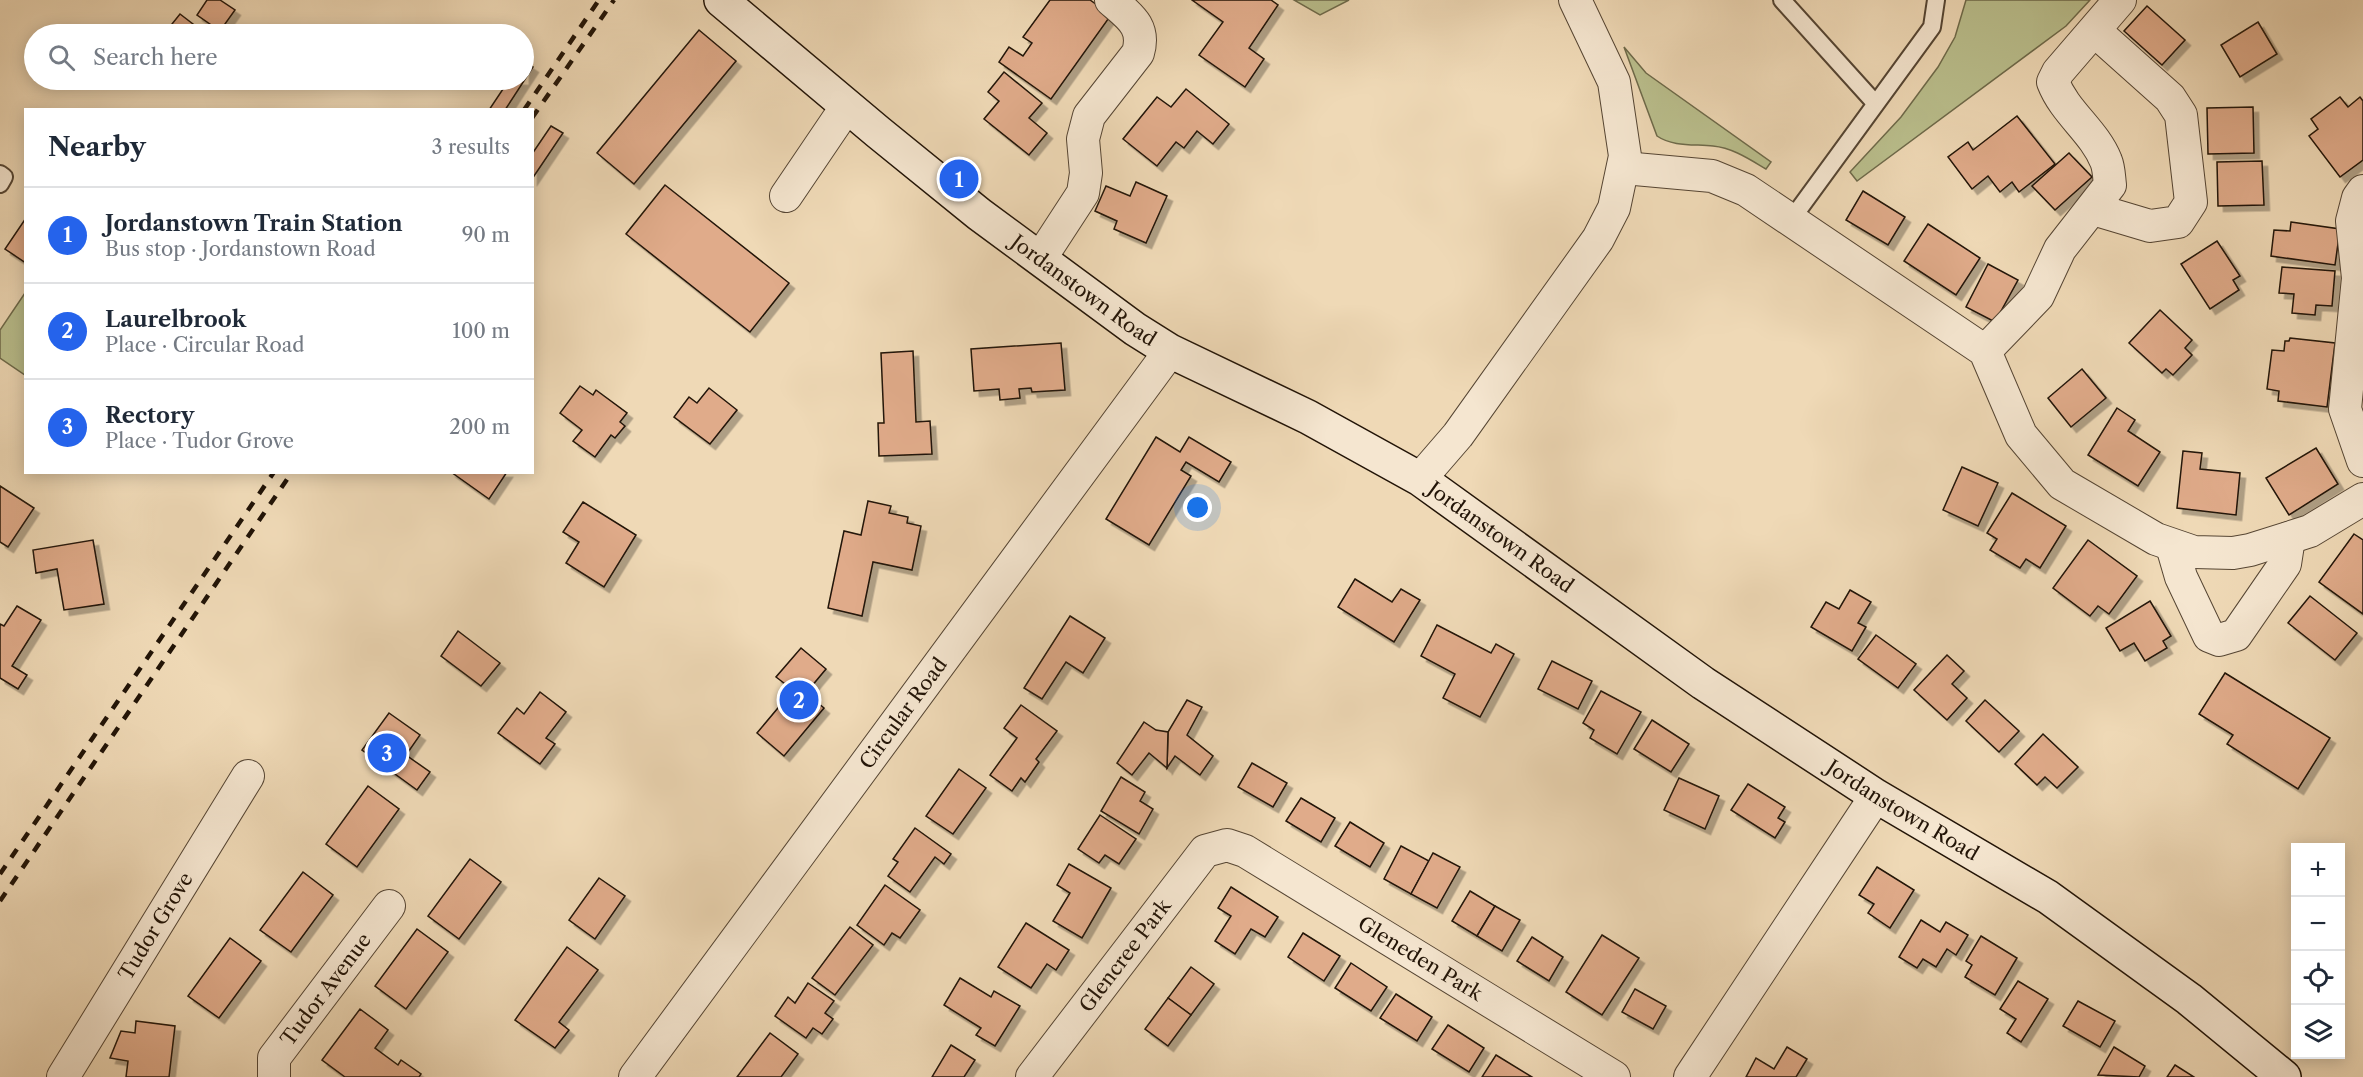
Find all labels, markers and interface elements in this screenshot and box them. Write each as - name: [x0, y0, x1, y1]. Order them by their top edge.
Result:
- search box: [24, 24, 534, 90]
- icon: search: [45, 41, 78, 74]
- text: Search here: [93, 44, 218, 71]
- text: Nearby: [48, 131, 146, 163]
- text: 3 results: [432, 135, 510, 159]
- pin: 1: [940, 156, 978, 201]
- text: Jordanstown Train Station: [105, 210, 403, 237]
- text: 1: [63, 223, 72, 247]
- text: 90 m: [462, 223, 510, 247]
- street label: Jordanstown Road: [1004, 228, 1161, 351]
- text: Bus stop · Jordanstown Road: [105, 237, 376, 261]
- text: Laurelbrook: [105, 306, 246, 333]
- text: 2: [62, 319, 73, 343]
- text: 100 m: [452, 319, 510, 343]
- text: Place · Circular Road: [105, 333, 304, 357]
- text: Rectory: [105, 402, 194, 429]
- text: 3: [62, 415, 73, 439]
- text: 200 m: [449, 415, 510, 439]
- text: Place · Tudor Grove: [105, 429, 294, 453]
- street label: Jordanstown Road: [1421, 475, 1578, 598]
- your location: [1183, 493, 1212, 522]
- street label: Circular Road: [854, 653, 952, 773]
- pin: 2: [780, 678, 818, 722]
- pin: 3: [368, 730, 406, 776]
- street label: Jordanstown Road: [1819, 753, 1983, 866]
- map controls: [2291, 843, 2345, 1059]
- button: +: [2291, 843, 2345, 897]
- street label: Tudor Grove: [114, 868, 198, 984]
- street label: Glencree Park: [1074, 893, 1177, 1017]
- button: −: [2291, 897, 2345, 951]
- street label: Gleneden Park: [1354, 911, 1488, 1006]
- street label: Tudor Avenue: [276, 928, 376, 1050]
- button: locate: [2291, 951, 2345, 1005]
- button: layers: [2291, 1005, 2345, 1059]

